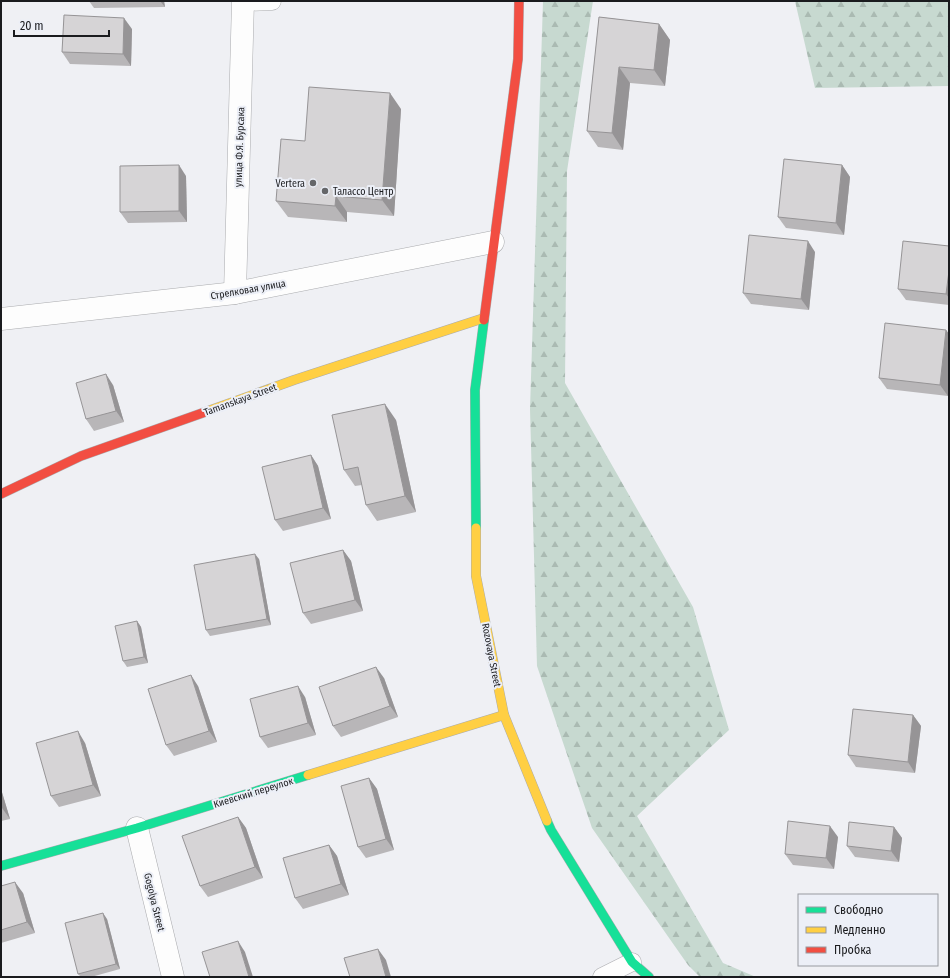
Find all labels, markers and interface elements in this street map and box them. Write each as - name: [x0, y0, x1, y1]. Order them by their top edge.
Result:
- scale bar: [14, 12, 109, 38]
- text: 20 m: [20, 19, 44, 33]
- street label: улица Ф.Я. Бурсака: [233, 107, 247, 187]
- place label: Vertera: [276, 178, 305, 190]
- marker: Vertera: [308, 178, 318, 188]
- marker: Талассо Центр: [320, 186, 330, 196]
- place label: Талассо Центр: [333, 186, 394, 198]
- street label: Стрелковая улица: [210, 277, 287, 302]
- street label: Tamanskaya Street: [202, 381, 279, 419]
- street label: Rozovaya Street: [479, 622, 503, 689]
- street label: Киевский переулок: [212, 775, 295, 811]
- street label: Gogolya Street: [141, 872, 167, 933]
- legend: [798, 894, 938, 966]
- text: Свободно: [834, 903, 883, 917]
- text: Медленно: [834, 923, 886, 937]
- text: Пробка: [834, 943, 872, 957]

